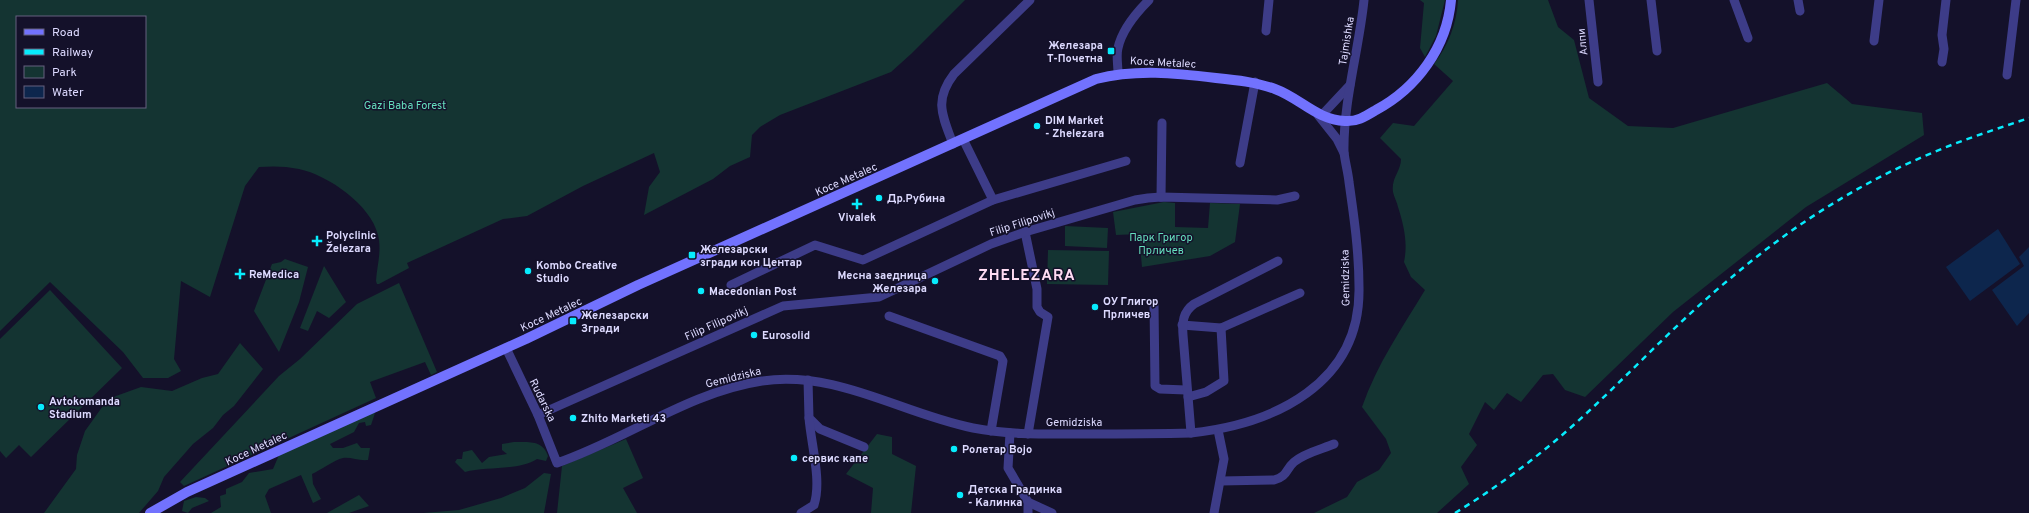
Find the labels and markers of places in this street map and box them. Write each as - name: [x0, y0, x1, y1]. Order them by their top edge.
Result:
- place label: Железара Т-Почетна: [1047, 39, 1103, 66]
- marker: Железара Т-Почетна: [1106, 46, 1116, 56]
- place label: DIM Market - Zhelezara: [1045, 114, 1104, 141]
- marker: DIM Market - Zhelezara: [1032, 121, 1042, 131]
- place label: Др.Рубина: [887, 192, 945, 206]
- marker: Др.Рубина: [874, 193, 884, 203]
- marker: Vivalek: [852, 199, 862, 209]
- place label: Vivalek: [838, 211, 876, 225]
- place label: Polyclinic Železara: [326, 229, 376, 256]
- marker: Polyclinic Železara: [311, 235, 323, 247]
- place label: Железарски згради кон Центар: [700, 243, 802, 270]
- marker: Железарски згради кон Центар: [687, 250, 697, 260]
- place label: Kombo Creative Studio: [536, 259, 617, 286]
- marker: Kombo Creative Studio: [523, 266, 533, 276]
- marker: ReMedica: [234, 268, 246, 280]
- place label: ReMedica: [249, 268, 299, 282]
- place label: Месна заедница Железара: [837, 269, 927, 296]
- marker: Месна заедница Железара: [930, 276, 940, 286]
- place label: Macedonian Post: [709, 285, 797, 299]
- marker: Macedonian Post: [696, 286, 706, 296]
- place label: ОУ Глигор Прличев: [1103, 295, 1158, 322]
- marker: ОУ Глигор Прличев: [1090, 302, 1100, 312]
- place label: Железарски Згради: [581, 309, 649, 336]
- marker: Железарски Згради: [568, 316, 578, 326]
- place label: Eurosolid: [762, 329, 810, 343]
- marker: Eurosolid: [749, 330, 759, 340]
- place label: Avtokomanda Stadium: [49, 395, 120, 422]
- marker: Avtokomanda Stadium: [36, 402, 46, 412]
- place label: Zhito Marketi 43: [581, 412, 666, 426]
- marker: Zhito Marketi 43: [568, 413, 578, 423]
- place label: Ролетар Војо: [962, 443, 1032, 457]
- marker: Ролетар Војо: [949, 444, 959, 454]
- place label: сервис капе: [802, 452, 868, 466]
- marker: сервис капе: [789, 453, 799, 463]
- place label: Детска Градинка - Калинка: [968, 483, 1062, 510]
- marker: Детска Градинка - Калинка: [955, 490, 965, 500]

